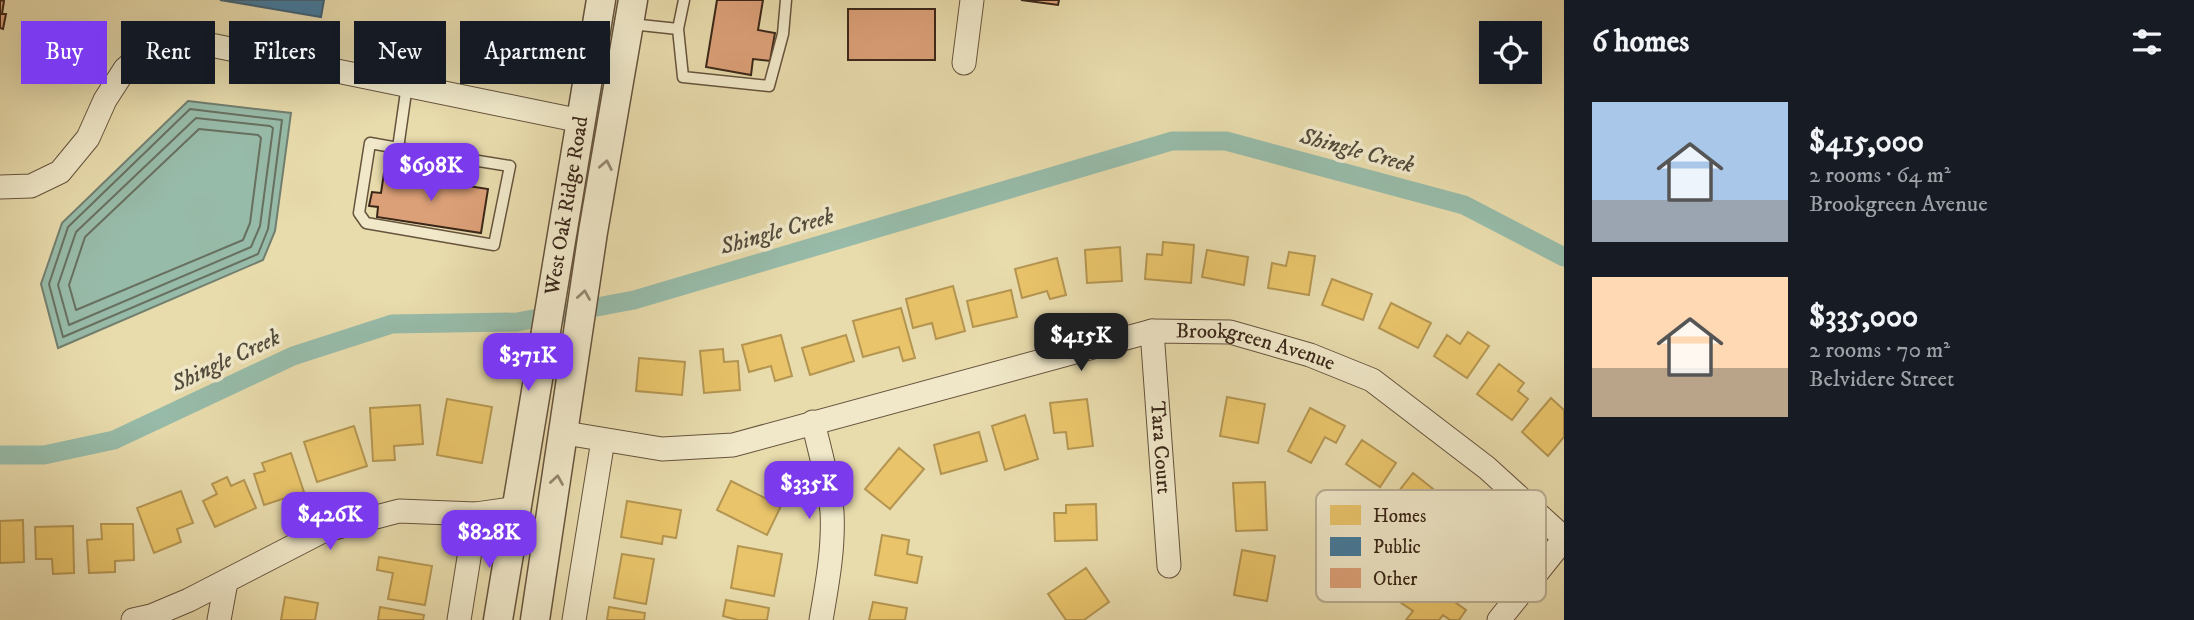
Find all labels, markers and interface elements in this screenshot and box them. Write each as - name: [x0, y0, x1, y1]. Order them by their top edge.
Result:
- chip: Buy: [21, 21, 107, 84]
- chip: Rent: [121, 21, 215, 84]
- chip: Filters: [229, 21, 340, 84]
- chip: New: [354, 21, 446, 84]
- chip: Apartment: [460, 21, 610, 84]
- map controls: [1479, 21, 1542, 84]
- button: locate: [1479, 21, 1542, 84]
- icon: filters: [2128, 23, 2166, 61]
- text: 6 homes: [1592, 24, 1689, 61]
- street label: West Oak Ridge Road: [539, 114, 595, 298]
- water label: Shingle Creek: [1296, 122, 1418, 180]
- text: $415,000: [1809, 124, 1924, 161]
- icon: home: [1648, 130, 1732, 214]
- pin: $698K: [382, 144, 480, 203]
- text: $698K: [399, 151, 463, 180]
- one-way arrow: [598, 159, 613, 171]
- text: 2 rooms · 64 m²: [1809, 161, 1951, 190]
- text: Brookgreen Avenue: [1809, 190, 1988, 219]
- water label: Shingle Creek: [716, 202, 837, 262]
- one-way arrow: [576, 289, 591, 300]
- text: $335,000: [1809, 299, 1918, 336]
- icon: home: [1648, 305, 1732, 389]
- pin: $415K: [1032, 314, 1130, 373]
- street label: Brookgreen Avenue: [1176, 318, 1339, 377]
- text: $415K: [1050, 321, 1112, 350]
- water label: Shingle Creek: [166, 323, 285, 399]
- pin: $371K: [479, 334, 577, 393]
- text: 2 rooms · 70 m²: [1809, 336, 1950, 365]
- text: $371K: [499, 341, 557, 370]
- text: Belvidere Street: [1809, 365, 1954, 394]
- street label: Tara Court: [1144, 400, 1177, 495]
- pin: $335K: [760, 462, 858, 521]
- text: $335K: [780, 469, 838, 498]
- one-way arrow: [549, 474, 564, 486]
- legend: [1316, 490, 1546, 602]
- pin: $426K: [281, 492, 379, 552]
- text: $426K: [297, 500, 363, 529]
- text: Homes: [1373, 505, 1426, 528]
- pin: $828K: [440, 510, 538, 570]
- text: $828K: [457, 518, 521, 547]
- text: Public: [1373, 536, 1421, 559]
- text: Other: [1373, 568, 1417, 591]

